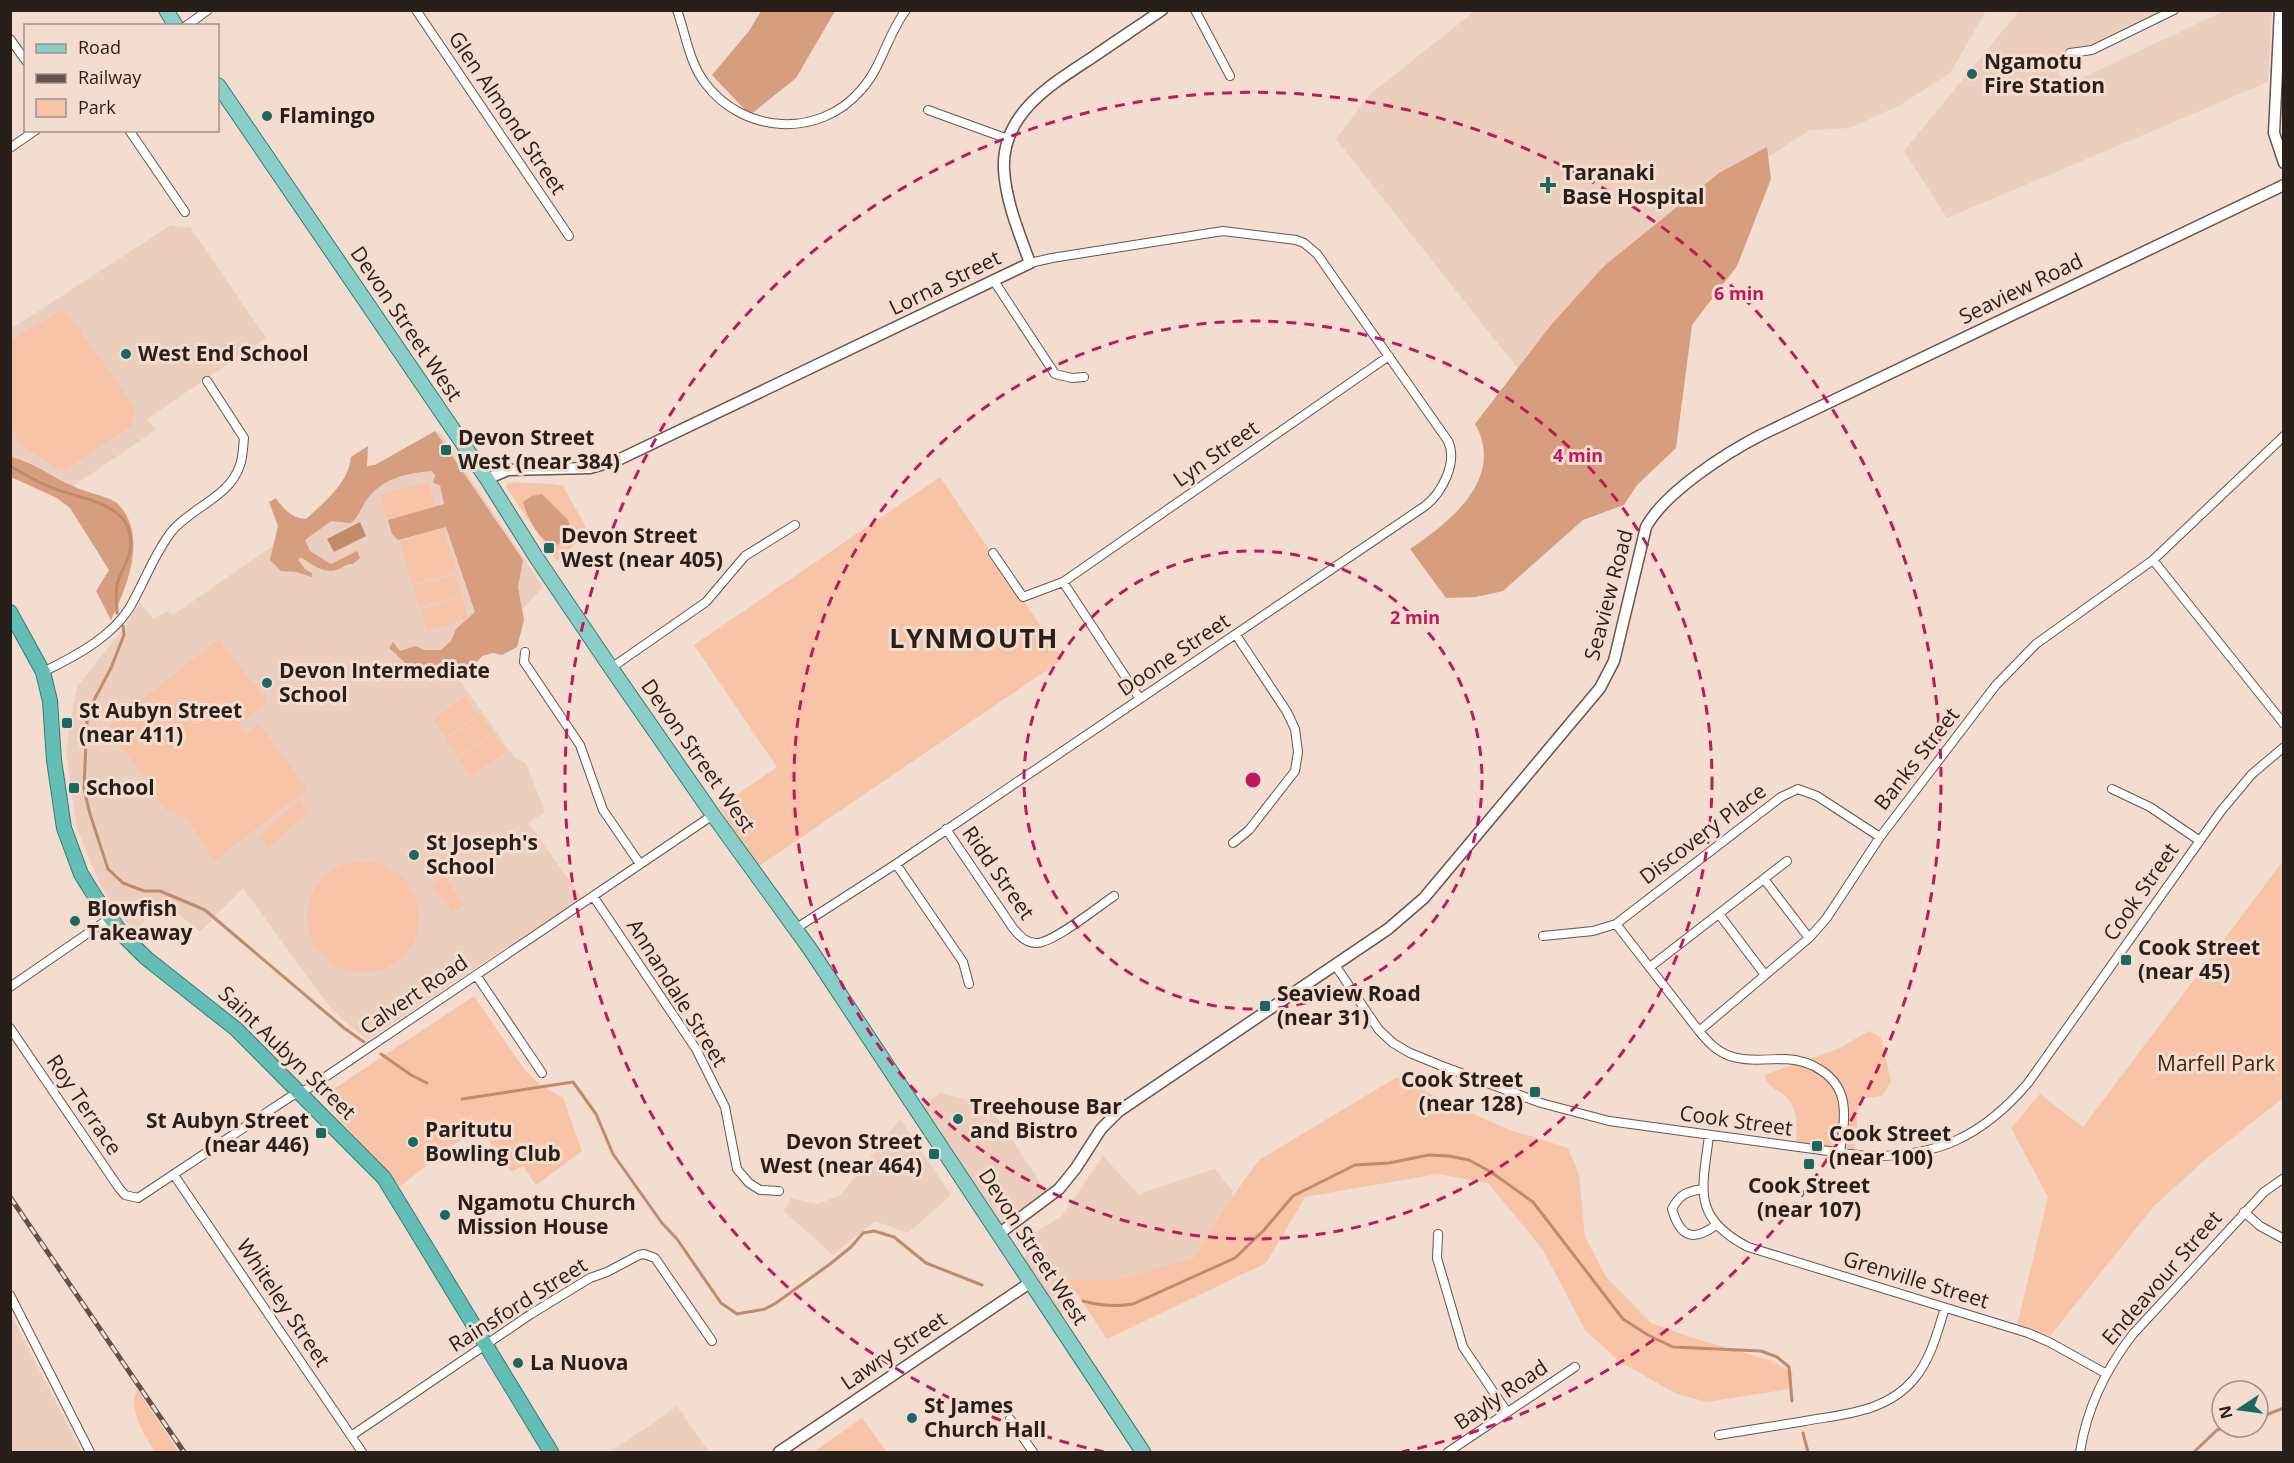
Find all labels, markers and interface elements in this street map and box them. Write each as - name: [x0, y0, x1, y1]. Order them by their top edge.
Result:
- legend: [24, 24, 219, 132]
- street label: Glen Almond Street: [443, 25, 573, 200]
- text: Road: [78, 35, 121, 59]
- place label: Ngamotu Fire Station: [1984, 47, 2105, 99]
- text: Railway: [78, 65, 142, 89]
- marker: Ngamotu Fire Station: [1965, 67, 1979, 81]
- text: Park: [78, 95, 116, 119]
- place label: Flamingo: [279, 101, 375, 129]
- marker: Flamingo: [260, 109, 274, 123]
- place label: Taranaki Base Hospital: [1562, 158, 1705, 210]
- marker: Taranaki Base Hospital: [1539, 176, 1557, 194]
- street label: Devon Street West: [345, 240, 469, 406]
- street label: Lorna Street: [884, 243, 1005, 321]
- street label: Seaview Road: [1954, 246, 2087, 330]
- text: 6 min: [1714, 281, 1764, 305]
- place label: West End School: [138, 339, 309, 367]
- marker: West End School: [119, 347, 133, 361]
- street label: Lyn Street: [1167, 413, 1264, 493]
- place label: Devon Street West (near 384): [458, 423, 620, 475]
- marker: Devon Street West (near 384): [439, 443, 453, 457]
- text: 4 min: [1553, 443, 1603, 467]
- place label: Devon Street West (near 405): [561, 521, 723, 573]
- street label: Seaview Road: [1577, 526, 1639, 663]
- marker: Devon Street West (near 405): [542, 541, 556, 555]
- text: 2 min: [1390, 605, 1440, 629]
- street label: Doone Street: [1112, 606, 1235, 702]
- district label: LYNMOUTH: [889, 619, 1059, 656]
- place label: Devon Intermediate School: [279, 656, 490, 708]
- street label: Devon Street West: [635, 673, 762, 838]
- marker: Devon Intermediate School: [260, 676, 274, 690]
- place label: St Aubyn Street (near 411): [79, 696, 242, 748]
- street label: Banks Street: [1867, 701, 1965, 816]
- marker: St Aubyn Street (near 411): [60, 716, 74, 730]
- centre of rings: [1243, 770, 1263, 790]
- place label: School: [86, 773, 155, 801]
- street label: Discovery Place: [1633, 776, 1771, 890]
- marker: School: [67, 781, 81, 795]
- street label: Ridd Street: [956, 820, 1041, 925]
- place label: St Joseph's School: [426, 828, 538, 880]
- street label: Cook Street: [2096, 837, 2184, 946]
- marker: St Joseph's School: [407, 848, 421, 862]
- place label: Blowfish Takeaway: [87, 894, 193, 946]
- street label: Annandale Street: [621, 913, 735, 1072]
- marker: Blowfish Takeaway: [68, 914, 82, 928]
- place label: Cook Street (near 45): [2138, 933, 2260, 985]
- street label: Calvert Road: [354, 948, 473, 1040]
- marker: Cook Street (near 45): [2119, 953, 2133, 967]
- street label: Saint Aubyn Street: [213, 979, 362, 1125]
- place label: Seaview Road (near 31): [1277, 979, 1421, 1031]
- marker: Seaview Road (near 31): [1258, 999, 1272, 1013]
- street label: Roy Terrace: [41, 1049, 129, 1160]
- park label: Marfell Park: [2157, 1049, 2275, 1077]
- place label: Cook Street (near 128): [1401, 1065, 1523, 1117]
- marker: Cook Street (near 128): [1528, 1085, 1542, 1099]
- place label: Treehouse Bar and Bistro: [970, 1092, 1122, 1144]
- street label: Cook Street: [1678, 1098, 1794, 1142]
- place label: St Aubyn Street (near 446): [146, 1106, 309, 1158]
- marker: Treehouse Bar and Bistro: [951, 1112, 965, 1126]
- place label: Paritutu Bowling Club: [425, 1115, 561, 1167]
- place label: Cook Street (near 100): [1829, 1119, 1951, 1171]
- marker: St Aubyn Street (near 446): [314, 1126, 328, 1140]
- place label: Devon Street West (near 464): [760, 1127, 922, 1179]
- marker: Paritutu Bowling Club: [406, 1135, 420, 1149]
- marker: Cook Street (near 100): [1810, 1139, 1824, 1153]
- marker: Devon Street West (near 464): [927, 1147, 941, 1161]
- marker: Cook Street (near 107): [1802, 1157, 1816, 1171]
- street label: Devon Street West: [973, 1163, 1095, 1330]
- place label: Cook Street (near 107): [1748, 1171, 1870, 1223]
- place label: Ngamotu Church Mission House: [457, 1188, 636, 1240]
- street label: Endeavour Street: [2095, 1204, 2227, 1351]
- marker: Ngamotu Church Mission House: [438, 1208, 452, 1222]
- street label: Whiteley Street: [231, 1233, 337, 1372]
- street label: Grenville Street: [1840, 1244, 1993, 1314]
- street label: Rainsford Street: [443, 1250, 592, 1358]
- street label: Lawry Street: [835, 1304, 952, 1396]
- place label: La Nuova: [530, 1348, 629, 1376]
- street label: Bayly Road: [1448, 1353, 1553, 1436]
- marker: La Nuova: [511, 1356, 525, 1370]
- north arrow: [2210, 1379, 2270, 1439]
- place label: St James Church Hall: [924, 1391, 1046, 1443]
- text: N: [2213, 1404, 2238, 1421]
- marker: St James Church Hall: [905, 1411, 919, 1425]

